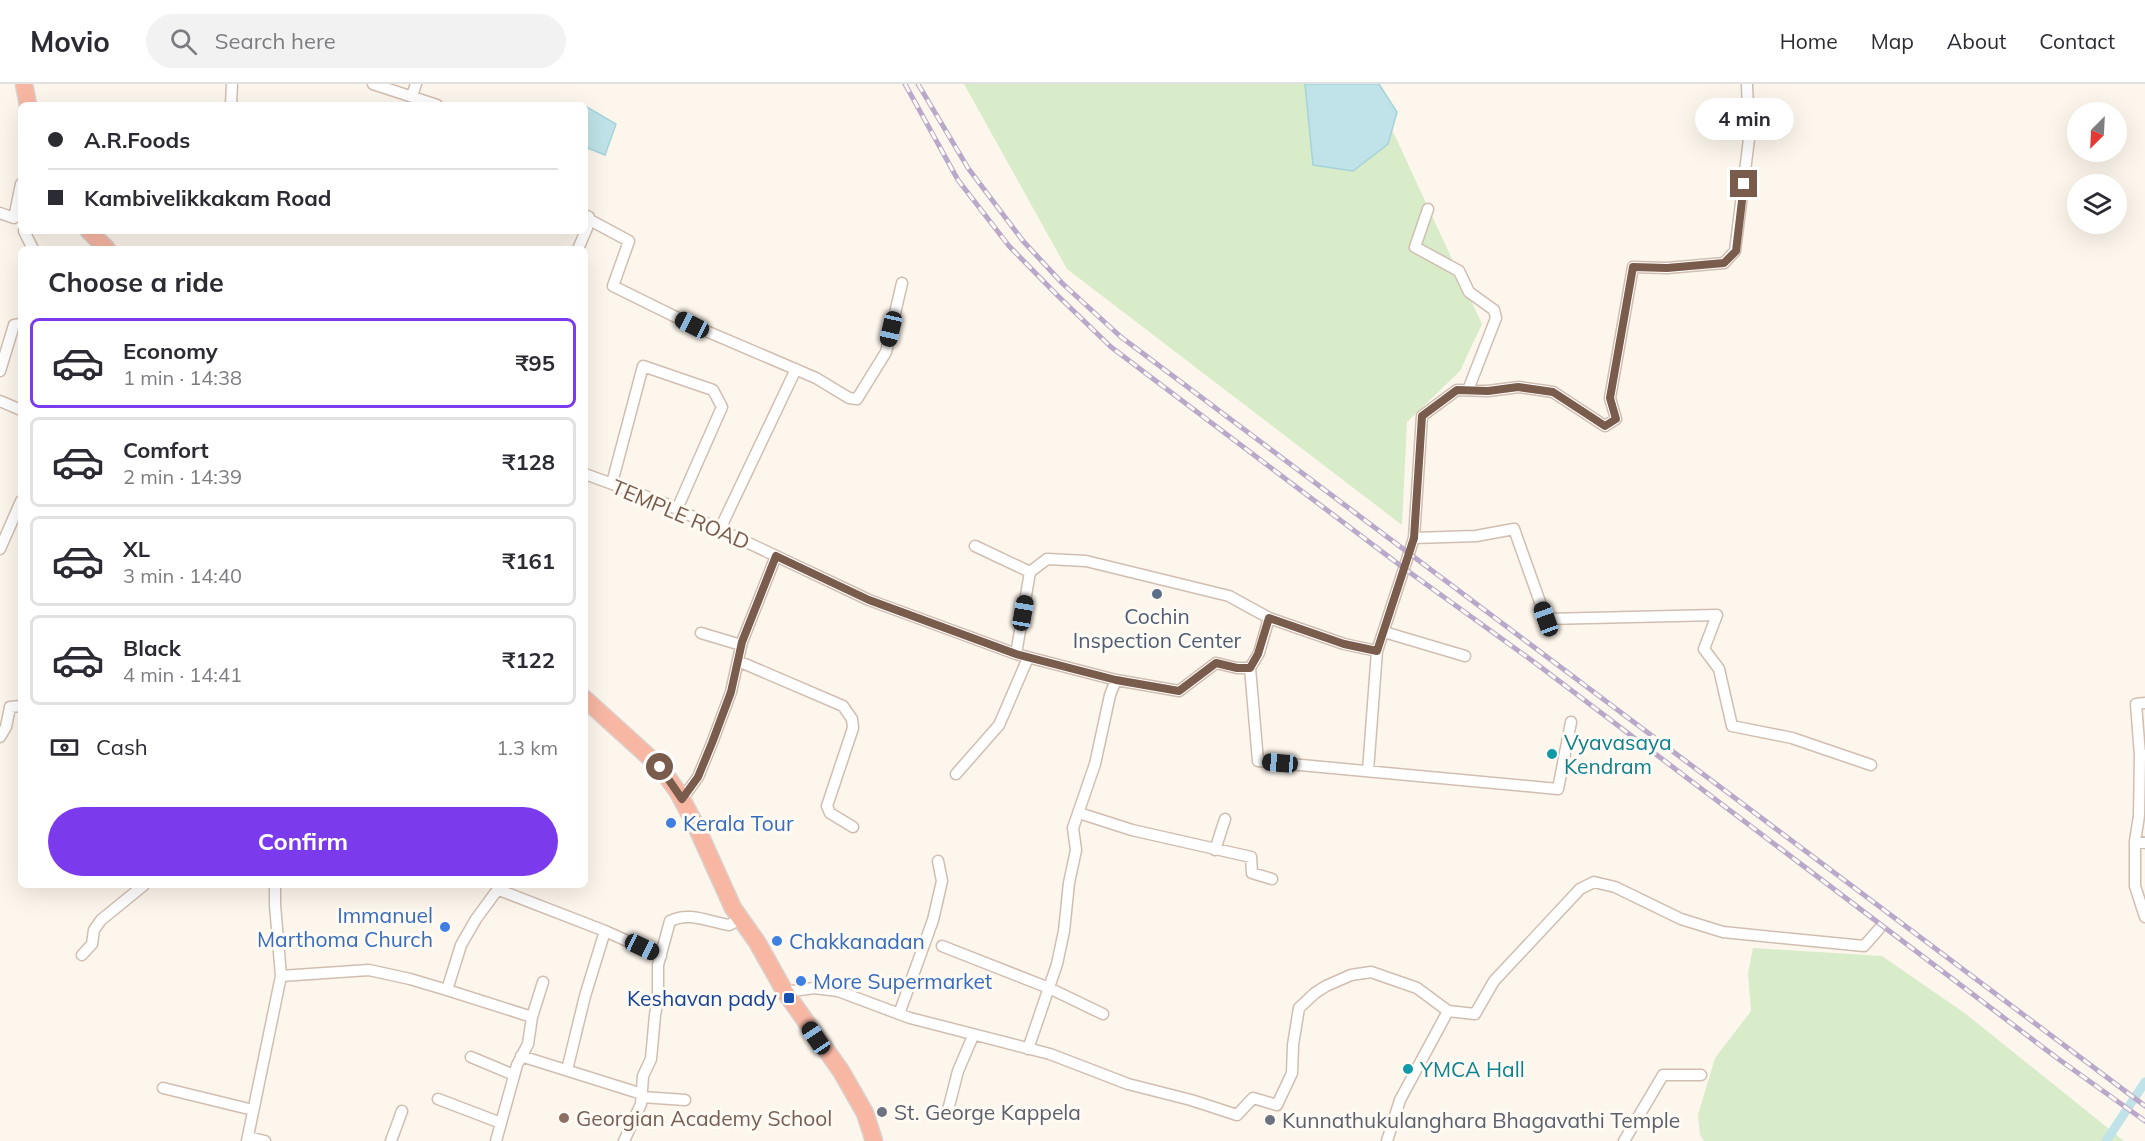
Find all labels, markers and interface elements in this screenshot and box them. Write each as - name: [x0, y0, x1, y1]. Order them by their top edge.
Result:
- search box: [146, 14, 566, 68]
- text: Movio: [30, 24, 110, 59]
- icon: search: [167, 25, 200, 58]
- text: Search here: [215, 27, 336, 55]
- text: Home: [1780, 28, 1838, 54]
- text: Map: [1871, 28, 1914, 54]
- text: About: [1947, 28, 2006, 54]
- text: Contact: [2039, 28, 2115, 54]
- callout: 4 min: [1694, 97, 1794, 139]
- north arrow: [2067, 102, 2127, 162]
- map controls: [2067, 102, 2127, 234]
- text: 4 min: [1718, 106, 1771, 131]
- text: A.R.Foods: [84, 126, 190, 154]
- route end: [1730, 170, 1757, 197]
- button: layers: [2067, 174, 2127, 234]
- text: Kambivelikkakam Road: [84, 184, 332, 212]
- text: Choose a ride: [48, 265, 224, 299]
- car: [672, 309, 712, 341]
- car: [878, 309, 904, 349]
- icon: car: [51, 336, 105, 390]
- text: Economy: [123, 337, 218, 365]
- text: ₹95: [515, 349, 555, 377]
- text: 1 min · 14:38: [123, 365, 242, 390]
- icon: car: [51, 435, 105, 489]
- text: Comfort: [123, 436, 209, 464]
- text: ₹128: [502, 448, 555, 476]
- text: 2 min · 14:39: [123, 464, 242, 489]
- street label: TEMPLE ROAD: [608, 473, 754, 555]
- icon: car: [51, 534, 105, 588]
- text: XL: [123, 535, 150, 563]
- text: ₹161: [502, 547, 555, 575]
- text: 3 min · 14:40: [123, 563, 242, 588]
- marker: Cochin Inspection Center: [1150, 587, 1164, 601]
- car: [1011, 594, 1035, 632]
- car: [1531, 599, 1561, 639]
- place label: Cochin Inspection Center: [1073, 603, 1242, 653]
- icon: car: [51, 633, 105, 687]
- text: Black: [123, 634, 181, 662]
- text: ₹122: [502, 646, 555, 674]
- text: 4 min · 14:41: [123, 662, 242, 687]
- place label: Vyavasaya Kendram: [1564, 729, 1672, 779]
- icon: cash: [48, 731, 81, 764]
- text: Cash: [96, 733, 148, 761]
- text: 1.3 km: [496, 735, 558, 760]
- marker: Vyavasaya Kendram: [1545, 747, 1559, 761]
- car: [1261, 752, 1299, 774]
- route start: [646, 753, 673, 780]
- button: Confirm: [48, 807, 558, 876]
- place label: Kerala Tour: [683, 810, 794, 836]
- marker: Kerala Tour: [664, 816, 678, 830]
- place label: Immanuel Marthoma Church: [257, 902, 433, 952]
- marker: Immanuel Marthoma Church: [438, 920, 452, 934]
- place label: Chakkanadan: [789, 928, 925, 954]
- car: [622, 931, 662, 963]
- marker: Chakkanadan: [770, 934, 784, 948]
- place label: More Supermarket: [813, 968, 992, 994]
- marker: More Supermarket: [794, 974, 808, 988]
- place label: Keshavan pady: [627, 985, 777, 1011]
- marker: Keshavan pady: [782, 991, 796, 1005]
- car: [798, 1018, 834, 1058]
- place label: YMCA Hall: [1419, 1056, 1525, 1082]
- marker: YMCA Hall: [1401, 1062, 1415, 1076]
- place label: St. George Kappela: [894, 1099, 1081, 1125]
- place label: Georgian Academy School: [576, 1105, 832, 1131]
- marker: St. George Kappela: [875, 1105, 889, 1119]
- place label: Kunnathukulanghara Bhagavathi Temple: [1282, 1107, 1680, 1133]
- marker: Georgian Academy School: [557, 1111, 571, 1125]
- marker: Kunnathukulanghara Bhagavathi Temple: [1263, 1113, 1277, 1127]

